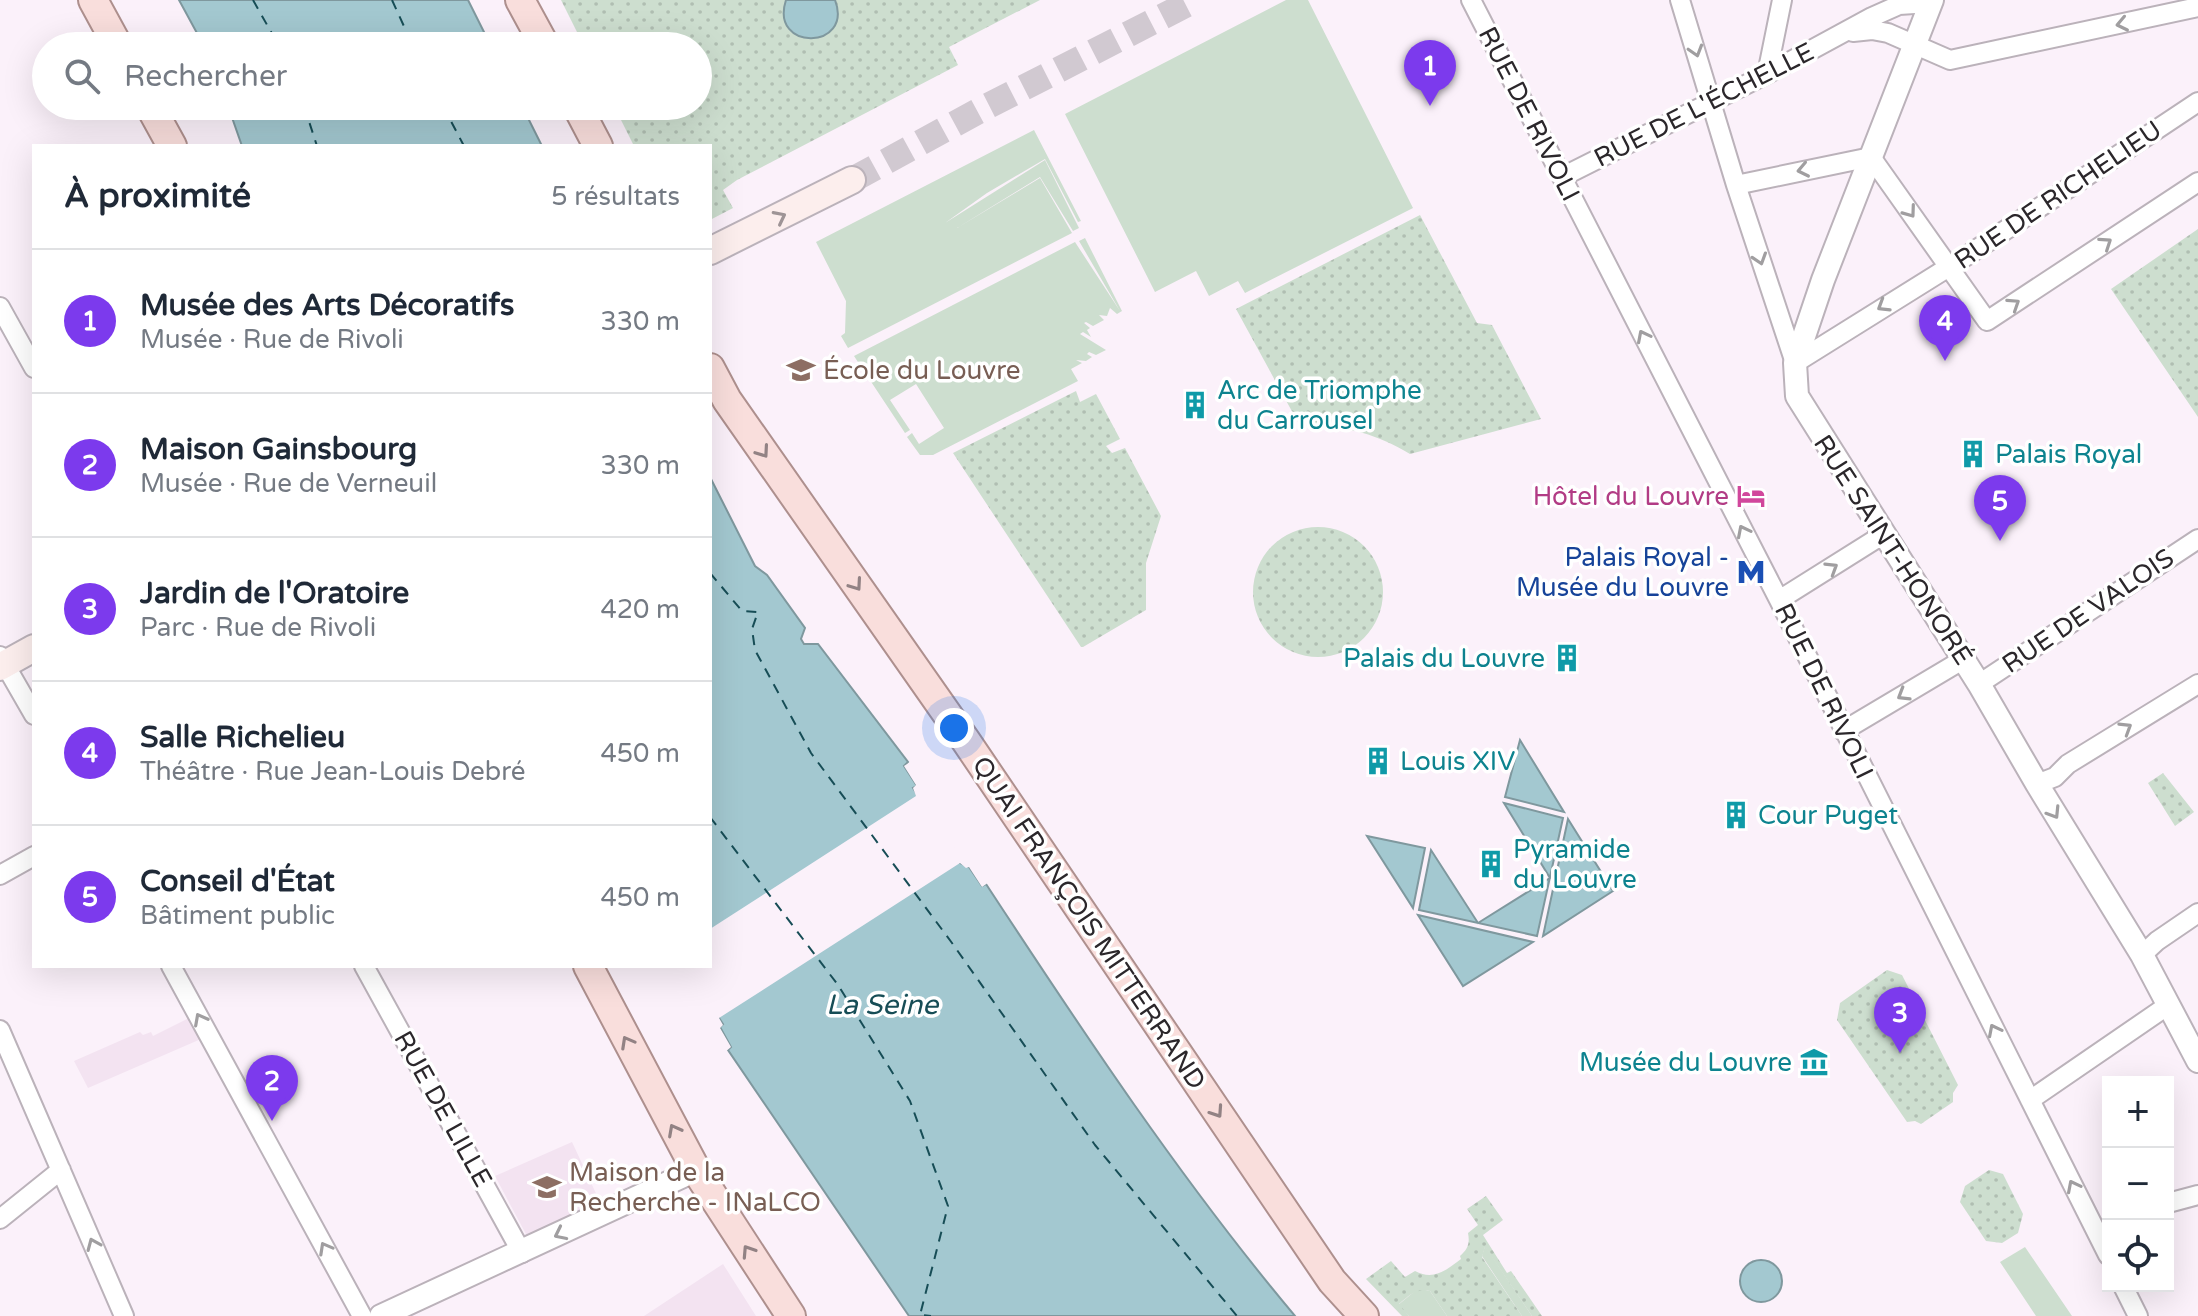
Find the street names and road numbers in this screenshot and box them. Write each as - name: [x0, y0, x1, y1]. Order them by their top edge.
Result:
- street label: RUE DE RIVOLI: [1472, 22, 1586, 206]
- street label: RUE DE L'ÉCHELLE: [1589, 36, 1819, 174]
- street label: RUE DE RICHELIEU: [1948, 114, 2168, 276]
- street label: RUE SAINT-HONORÉ: [1807, 429, 1979, 671]
- street label: RUE DE VALOIS: [1996, 542, 2180, 680]
- street label: RUE DE RIVOLI: [1768, 598, 1880, 784]
- street label: QUAI FRANÇOIS MITTERRAND: [966, 751, 1212, 1095]
- street label: RUE DE LILLE: [387, 1026, 499, 1192]

